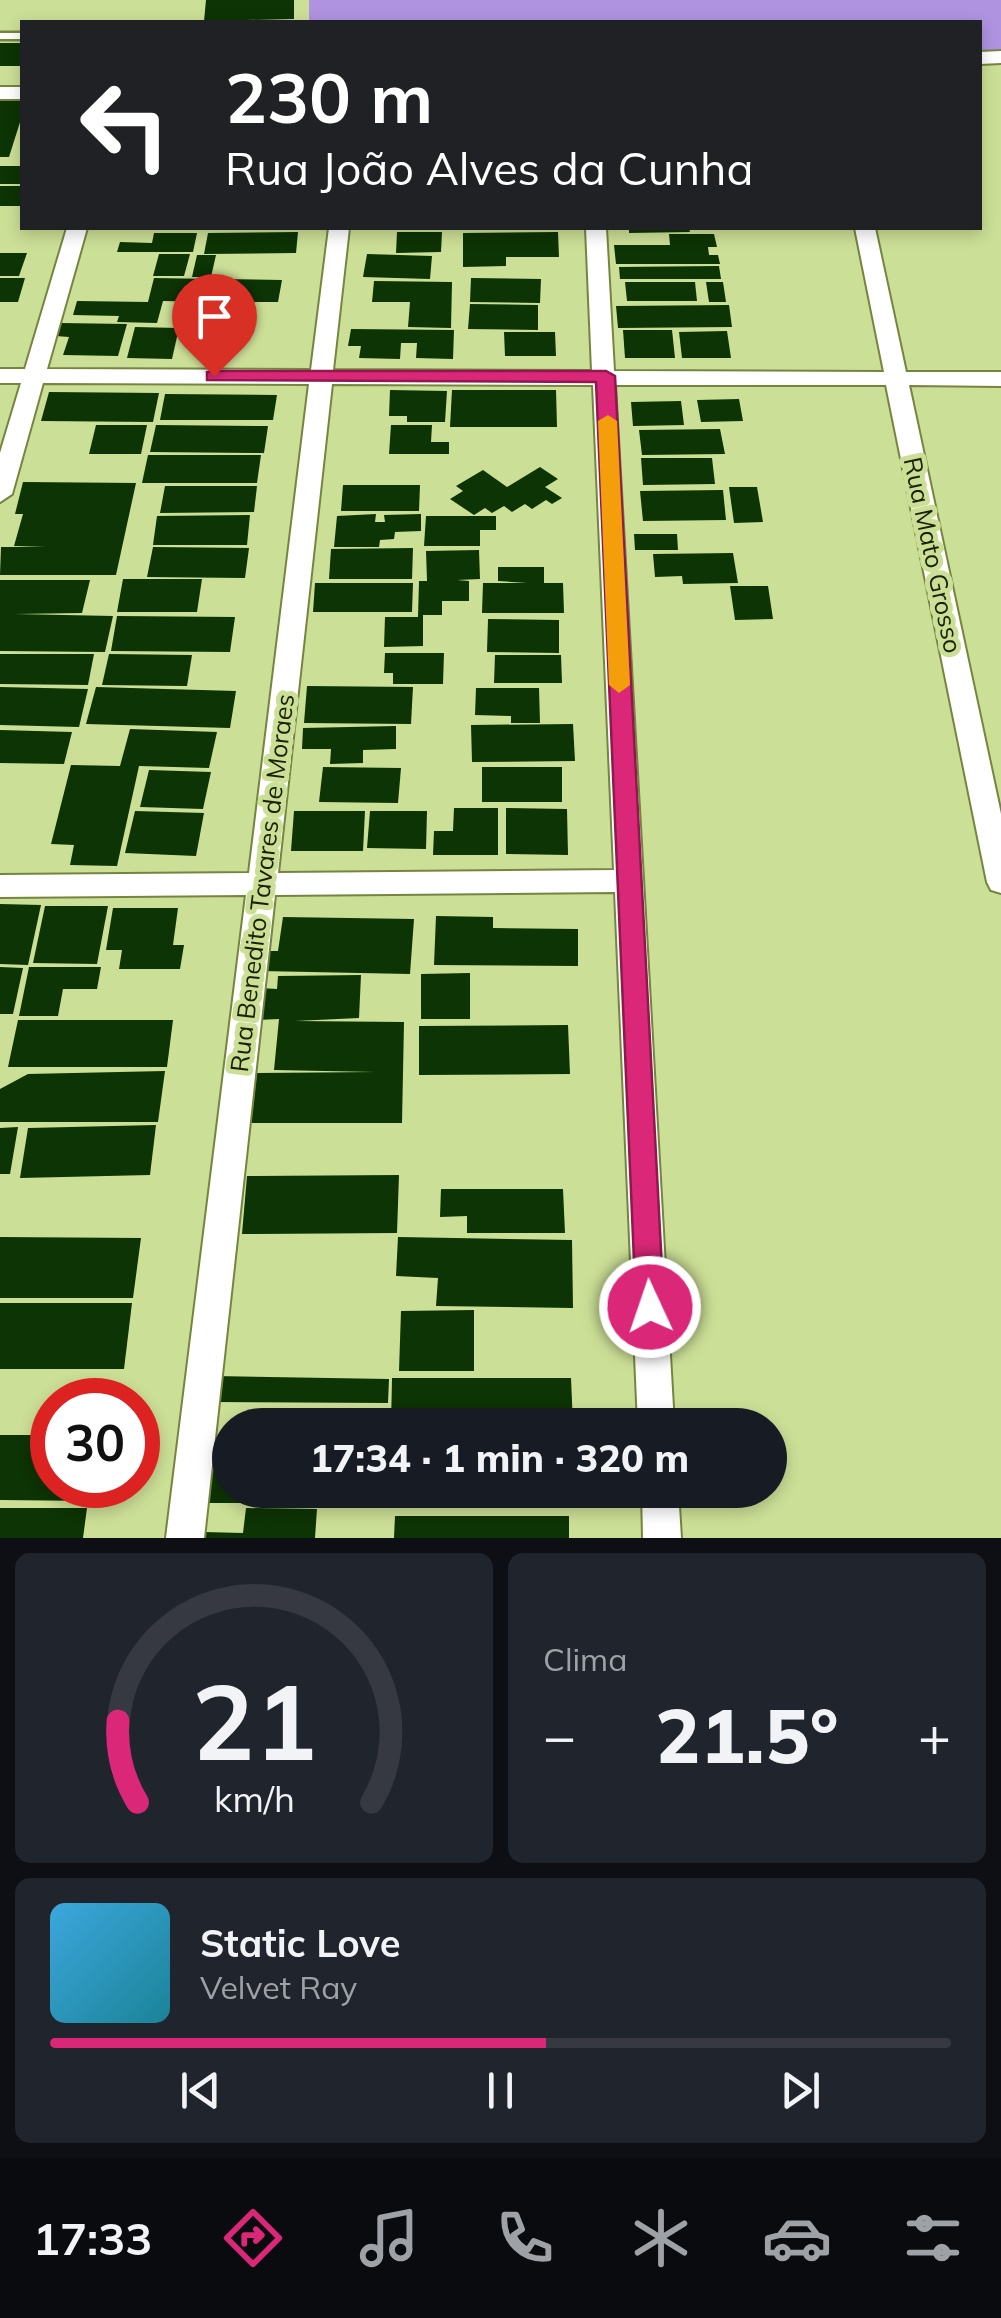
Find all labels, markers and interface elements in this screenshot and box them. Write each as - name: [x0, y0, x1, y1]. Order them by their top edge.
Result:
- text: 230 m: [225, 53, 433, 141]
- icon: left: [60, 60, 190, 190]
- text: Rua João Alves da Cunha: [225, 140, 753, 196]
- pin: [172, 274, 257, 377]
- icon: arrive: [187, 289, 242, 344]
- street label: Rua Mato Grosso: [898, 454, 969, 656]
- street label: Rua Benedito Tavares de Moraes: [223, 692, 300, 1074]
- position arrow: [598, 1255, 702, 1359]
- speed limit sign: 30: [30, 1378, 160, 1508]
- text: 17:34 · 1 min · 320 m: [310, 1434, 689, 1482]
- text: Clima: [543, 1639, 627, 1679]
- text: 21: [192, 1655, 316, 1786]
- text: 21.5°: [655, 1688, 839, 1782]
- text: −: [543, 1701, 576, 1770]
- text: +: [918, 1701, 951, 1770]
- text: km/h: [214, 1776, 294, 1821]
- text: Static Love: [200, 1919, 401, 1967]
- text: Velvet Ray: [200, 1967, 357, 2007]
- icon: previous: [173, 2063, 228, 2118]
- icon: pause: [473, 2063, 528, 2118]
- icon: next: [773, 2063, 828, 2118]
- icon: directions: [218, 2203, 288, 2273]
- icon: music: [354, 2203, 424, 2273]
- icon: phone: [490, 2203, 560, 2273]
- icon: climate: [626, 2203, 696, 2273]
- icon: car: [762, 2203, 832, 2273]
- icon: filters: [898, 2203, 968, 2273]
- text: 17:33: [33, 2210, 152, 2266]

